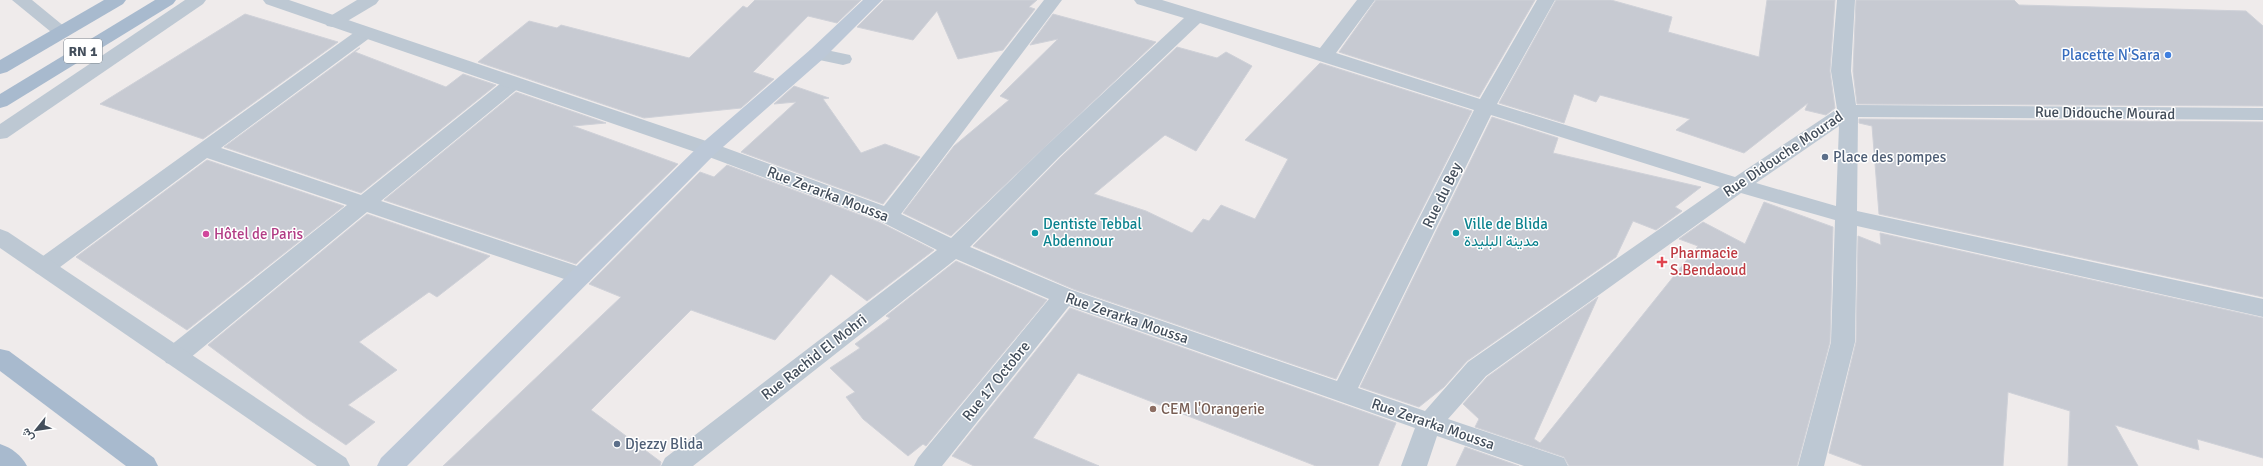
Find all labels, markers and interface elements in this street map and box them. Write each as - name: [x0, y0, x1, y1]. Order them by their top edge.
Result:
- road number: RN 1: [64, 39, 102, 63]
- place label: Placette N'Sara: [2062, 46, 2160, 64]
- marker: Placette N'Sara: [2163, 50, 2173, 60]
- street label: Rue Didouche Mourad: [2035, 103, 2175, 123]
- street label: Rue Didouche Mourad: [1720, 107, 1846, 201]
- place label: Place des pompes: [1833, 148, 1947, 166]
- marker: Place des pompes: [1820, 152, 1830, 162]
- street label: Rue du Bey: [1418, 159, 1466, 231]
- street label: Rue Zerarka Moussa: [765, 162, 891, 226]
- place label: Dentiste Tebbal Abdennour: [1043, 215, 1142, 250]
- place label: Ville de Blida مدينة البليدة: [1464, 215, 1548, 250]
- place label: Hôtel de Paris: [214, 225, 303, 243]
- marker: Dentiste Tebbal Abdennour: [1030, 228, 1040, 238]
- marker: Ville de Blida مدينة البليدة: [1451, 228, 1461, 238]
- marker: Hôtel de Paris: [201, 229, 211, 239]
- place label: Pharmacie S.Bendaoud: [1670, 244, 1747, 279]
- marker: Pharmacie S.Bendaoud: [1657, 257, 1667, 267]
- street label: Rue Zerarka Moussa: [1063, 288, 1191, 348]
- street label: Rue Rachid El Mohri: [758, 310, 870, 404]
- street label: Rue 17 Octobre: [958, 337, 1034, 425]
- street label: Rue Zerarka Moussa: [1369, 394, 1497, 454]
- place label: CEM l'Orangerie: [1161, 400, 1265, 418]
- marker: CEM l'Orangerie: [1148, 404, 1158, 414]
- north arrow: [16, 410, 56, 450]
- text: ش: [19, 426, 37, 444]
- place label: Djezzy Blida: [625, 435, 703, 453]
- marker: Djezzy Blida: [612, 439, 622, 449]

